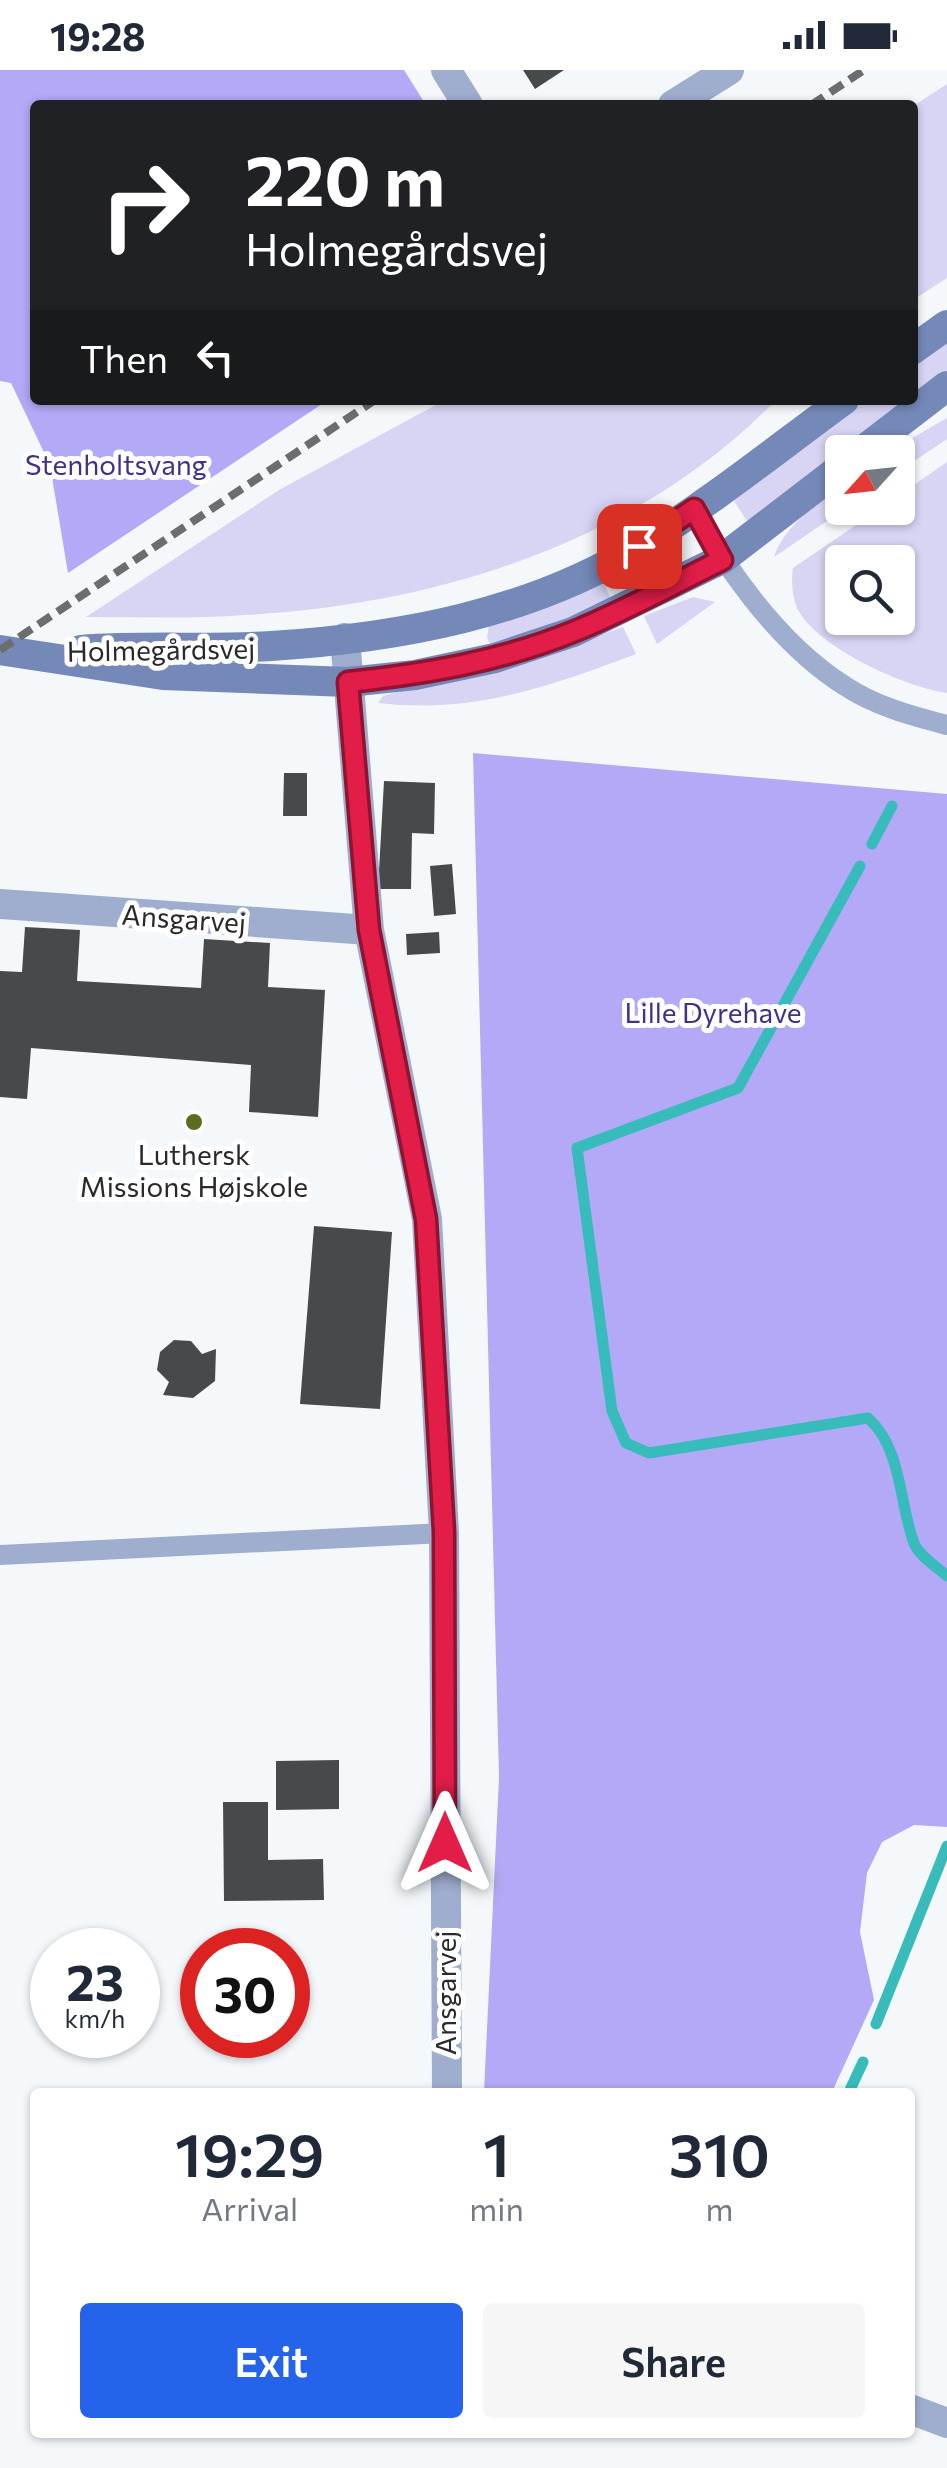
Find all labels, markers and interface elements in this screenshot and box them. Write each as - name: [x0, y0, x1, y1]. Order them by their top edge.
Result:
- text: 19:28: [50, 12, 146, 59]
- text: 220 m: [245, 135, 445, 220]
- icon: right: [80, 140, 210, 270]
- text: Holmegårdsvej: [245, 220, 548, 275]
- icon: left: [188, 330, 243, 385]
- text: Then: [80, 334, 168, 381]
- north arrow: [825, 435, 915, 525]
- map controls: [825, 435, 915, 635]
- park label: Stenholtsvang: [25, 447, 207, 481]
- pin: [597, 504, 682, 589]
- icon: arrive: [612, 519, 667, 574]
- button: search: [825, 545, 915, 635]
- street label: Holmegårdsvej: [66, 630, 256, 668]
- street label: Ansgarvej: [121, 897, 247, 939]
- park label: Lille Dyrehave: [624, 995, 802, 1029]
- marker: Luthersk Missions Højskole: [183, 1111, 205, 1133]
- place label: Luthersk Missions Højskole: [80, 1137, 308, 1203]
- position arrow: [393, 1791, 497, 1895]
- speed limit sign: 30: [180, 1928, 310, 2058]
- street label: Ansgarvej: [428, 1931, 462, 2055]
- text: 23: [66, 1950, 124, 2011]
- text: km/h: [65, 2003, 125, 2033]
- text: 19:29: [175, 2116, 324, 2189]
- text: 1: [483, 2116, 510, 2189]
- text: 310: [669, 2116, 770, 2189]
- text: Arrival: [201, 2188, 298, 2228]
- text: min: [469, 2188, 524, 2228]
- text: m: [705, 2188, 733, 2228]
- button: Exit: [80, 2303, 463, 2418]
- button: Share: [483, 2303, 865, 2418]

